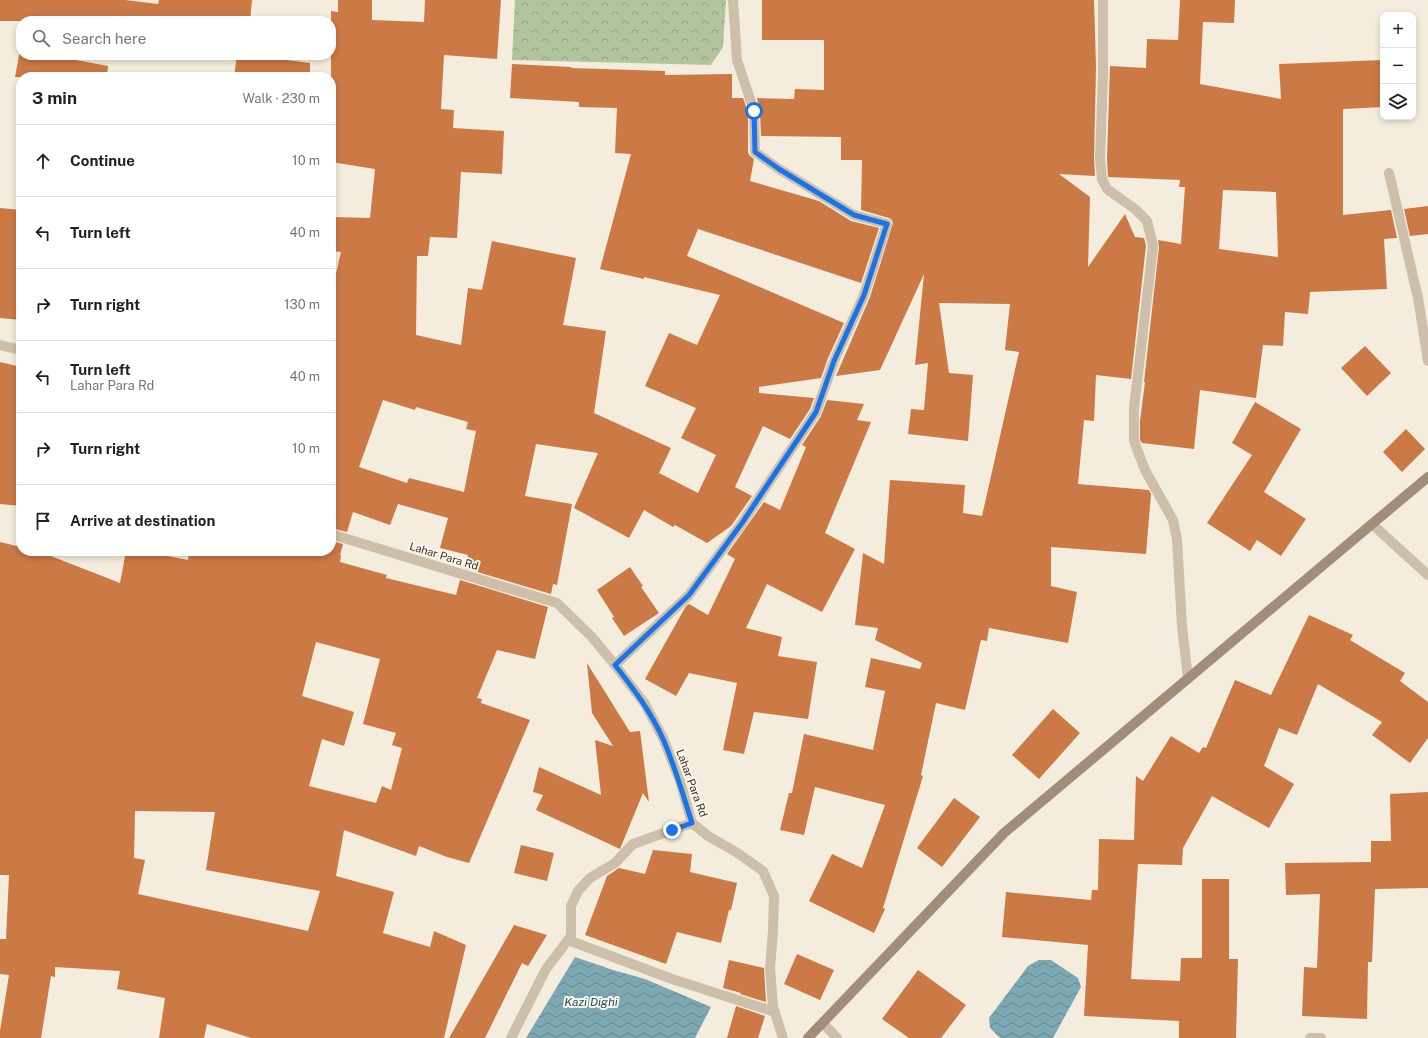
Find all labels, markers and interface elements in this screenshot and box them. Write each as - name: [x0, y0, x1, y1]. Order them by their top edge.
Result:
- map controls: [1380, 12, 1416, 120]
- button: +: [1380, 12, 1416, 48]
- search box: [16, 16, 336, 60]
- icon: search: [30, 27, 52, 49]
- text: Search here: [62, 30, 146, 47]
- button: −: [1380, 48, 1416, 84]
- button: layers: [1380, 84, 1416, 120]
- text: 3 min: [32, 88, 77, 108]
- text: Walk · 230 m: [242, 91, 320, 106]
- route start: [745, 102, 763, 120]
- icon: ahead: [32, 150, 54, 172]
- text: Continue: [70, 152, 135, 169]
- text: 10 m: [292, 153, 320, 168]
- icon: left: [32, 222, 54, 244]
- text: Turn left: [70, 224, 131, 241]
- text: 40 m: [289, 225, 320, 240]
- icon: right: [32, 294, 54, 316]
- text: Turn right: [70, 296, 140, 313]
- text: 130 m: [284, 297, 320, 312]
- text: Turn left: [70, 361, 131, 378]
- icon: left: [32, 366, 54, 388]
- text: 40 m: [289, 369, 320, 384]
- text: Lahar Para Rd: [70, 378, 154, 393]
- icon: right: [32, 438, 54, 460]
- text: Turn right: [70, 440, 140, 457]
- text: 10 m: [292, 441, 320, 456]
- icon: arrive: [32, 510, 54, 532]
- text: Arrive at destination: [70, 512, 215, 529]
- street label: Lahar Para Rd: [408, 540, 480, 572]
- street label: Lahar Para Rd: [674, 747, 710, 819]
- route end: [663, 821, 681, 839]
- water label: Kazi Dighi: [564, 995, 618, 1009]

